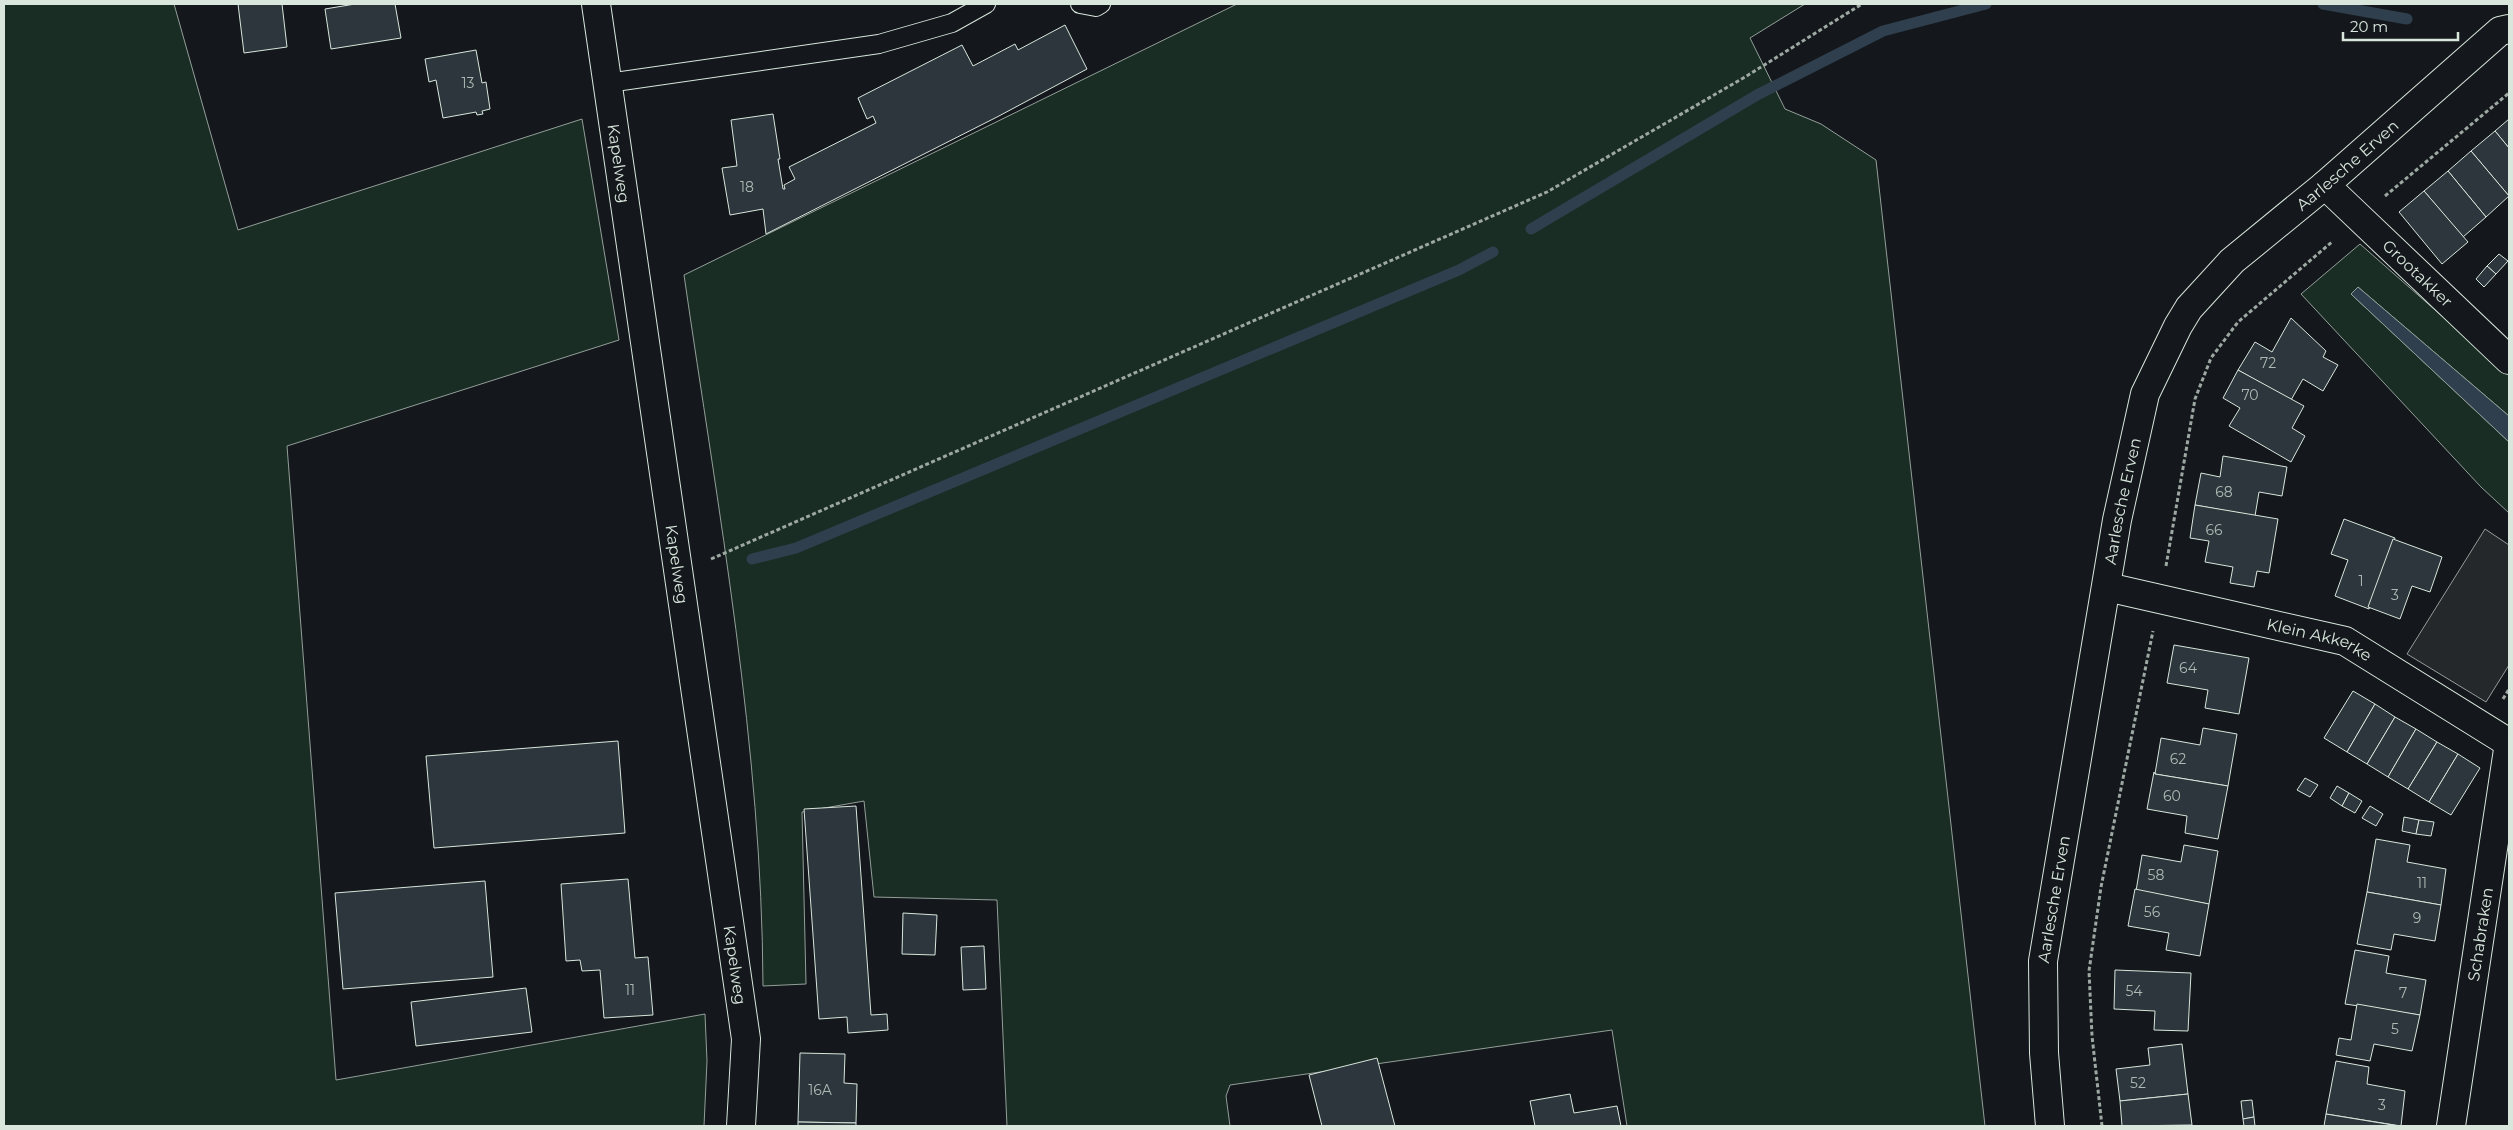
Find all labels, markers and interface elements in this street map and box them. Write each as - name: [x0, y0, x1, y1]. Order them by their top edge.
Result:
- scale bar: [2343, 10, 2458, 42]
- text: 20 m: [2350, 17, 2388, 36]
- house number: 13: [462, 74, 475, 92]
- street label: Aarlesche Erven: [2292, 115, 2402, 214]
- street label: Kapelweg: [604, 122, 634, 204]
- house number: 18: [740, 178, 754, 196]
- street label: Grootakker: [2379, 236, 2457, 311]
- house number: 72: [2260, 354, 2276, 372]
- house number: 70: [2241, 386, 2259, 404]
- street label: Aarlesche Erven: [2100, 436, 2145, 566]
- house number: 68: [2215, 483, 2233, 501]
- house number: 66: [2205, 521, 2223, 539]
- street label: Kapelweg: [662, 523, 692, 605]
- house number: 1: [2358, 572, 2364, 590]
- house number: 3: [2391, 586, 2399, 604]
- street label: Klein Akkerke: [2265, 614, 2375, 665]
- house number: 64: [2179, 659, 2198, 677]
- house number: 62: [2170, 750, 2186, 768]
- house number: 60: [2163, 787, 2181, 805]
- street label: Aarlesche Erven: [2033, 834, 2073, 964]
- house number: 58: [2148, 866, 2164, 884]
- house number: 11: [2417, 874, 2427, 892]
- street label: Schabraken: [2464, 886, 2497, 982]
- house number: 56: [2144, 903, 2161, 921]
- house number: 9: [2413, 909, 2421, 927]
- street label: Kapelweg: [720, 924, 750, 1006]
- house number: 11: [625, 981, 635, 999]
- house number: 54: [2125, 982, 2143, 1000]
- house number: 7: [2399, 984, 2407, 1002]
- house number: 5: [2391, 1020, 2399, 1038]
- house number: 52: [2130, 1074, 2146, 1092]
- house number: 16A: [808, 1081, 833, 1099]
- house number: 3: [2378, 1096, 2386, 1114]

